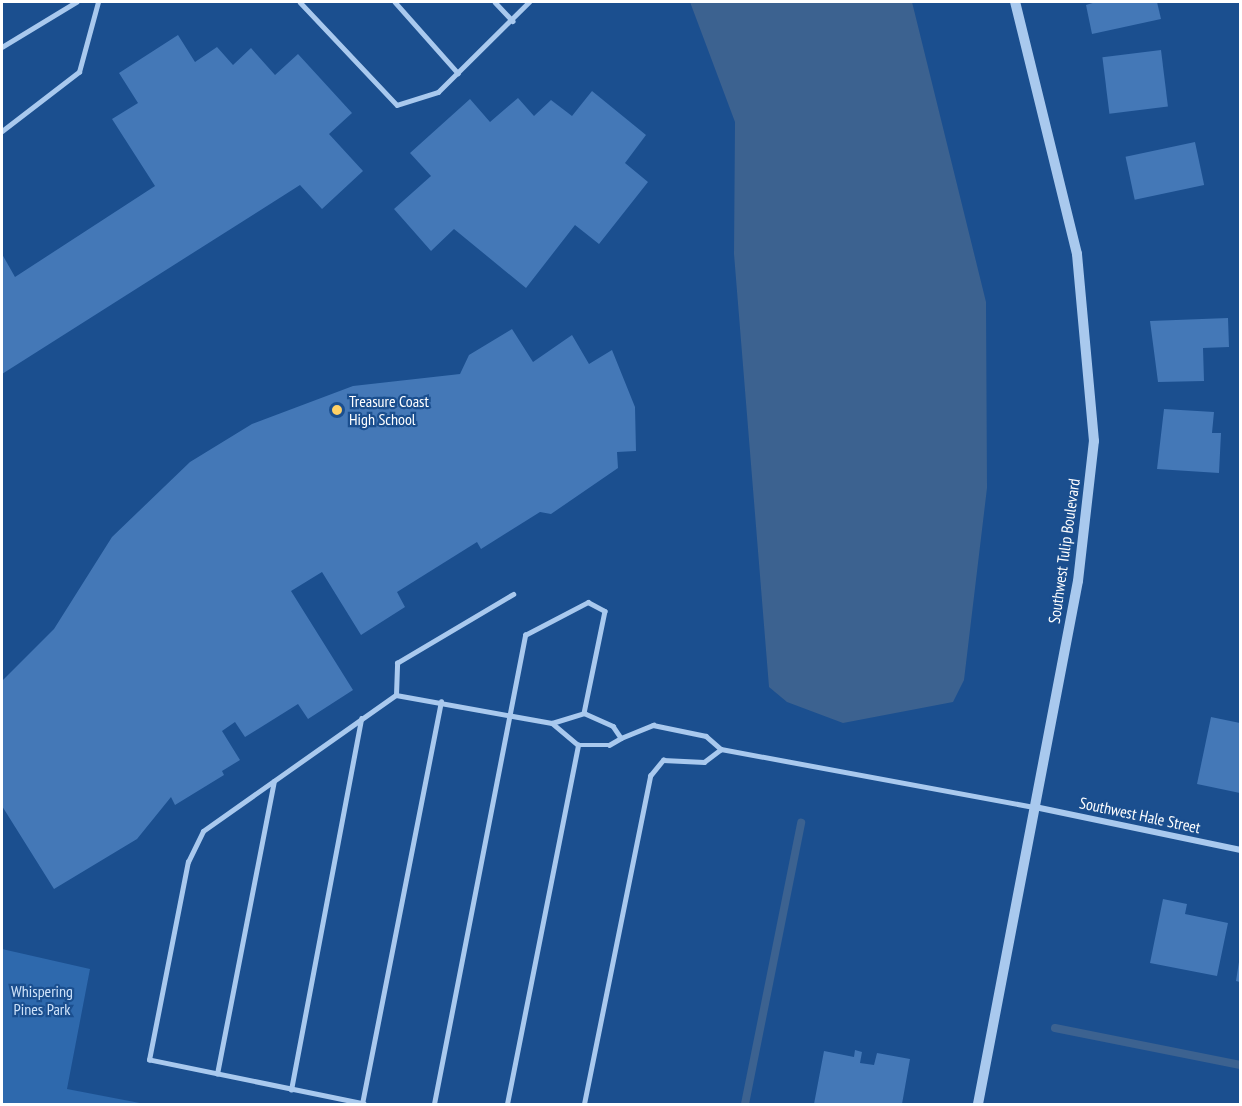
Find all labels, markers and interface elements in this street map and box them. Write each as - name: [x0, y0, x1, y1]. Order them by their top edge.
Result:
- place label: Treasure Coast High School: [349, 391, 429, 429]
- marker: Treasure Coast High School: [330, 403, 344, 417]
- street label: Southwest Tulip Boulevard: [1044, 477, 1084, 625]
- street label: Southwest Hale Street: [1078, 793, 1202, 837]
- park label: Whispering Pines Park: [11, 981, 73, 1019]

